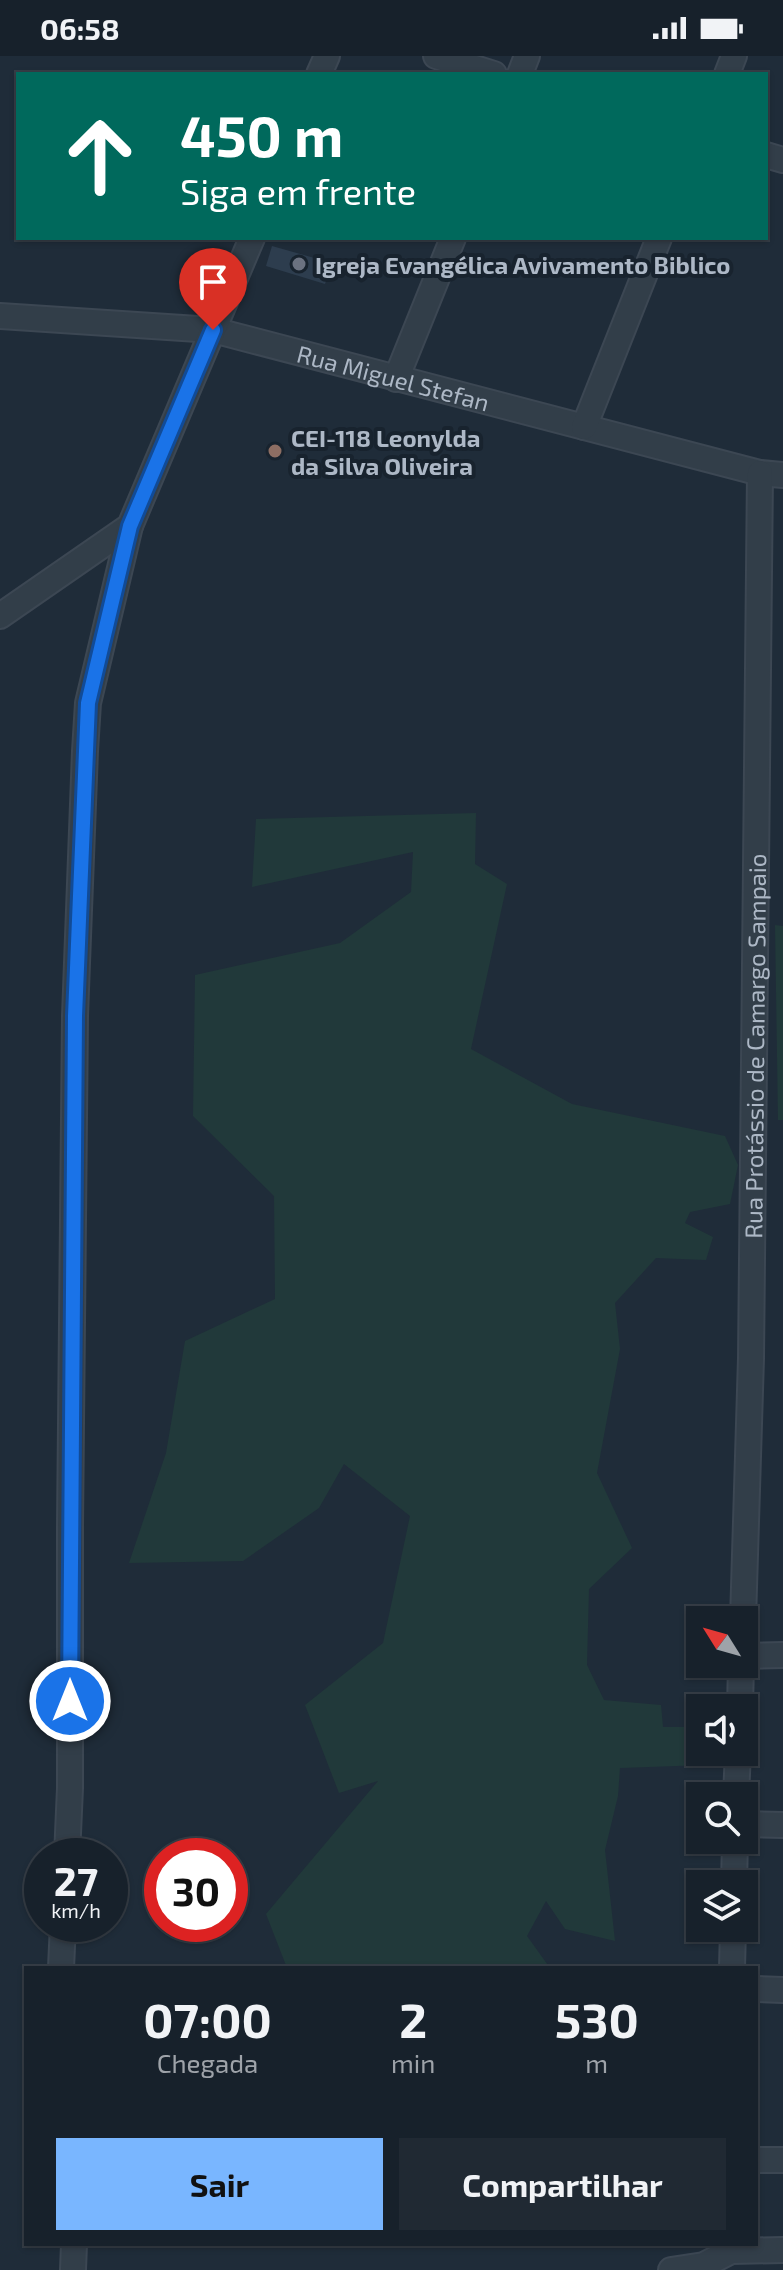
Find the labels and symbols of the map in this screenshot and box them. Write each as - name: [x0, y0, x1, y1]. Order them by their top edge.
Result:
- pin: [179, 248, 247, 330]
- place label: Igreja Evangélica Avivamento Biblico: [315, 250, 731, 279]
- marker: Igreja Evangélica Avivamento Biblico: [290, 255, 308, 273]
- street label: Rua Miguel Stefan: [294, 338, 493, 416]
- place label: CEI-118 Leonylda da Silva Oliveira: [291, 423, 480, 480]
- marker: CEI-118 Leonylda da Silva Oliveira: [266, 442, 284, 460]
- street label: Rua Protássio de Camargo Sampaio: [738, 853, 771, 1239]
- north arrow: [686, 1606, 758, 1678]
- position arrow: [28, 1659, 112, 1743]
- speed limit sign: 30: [144, 1838, 248, 1942]

